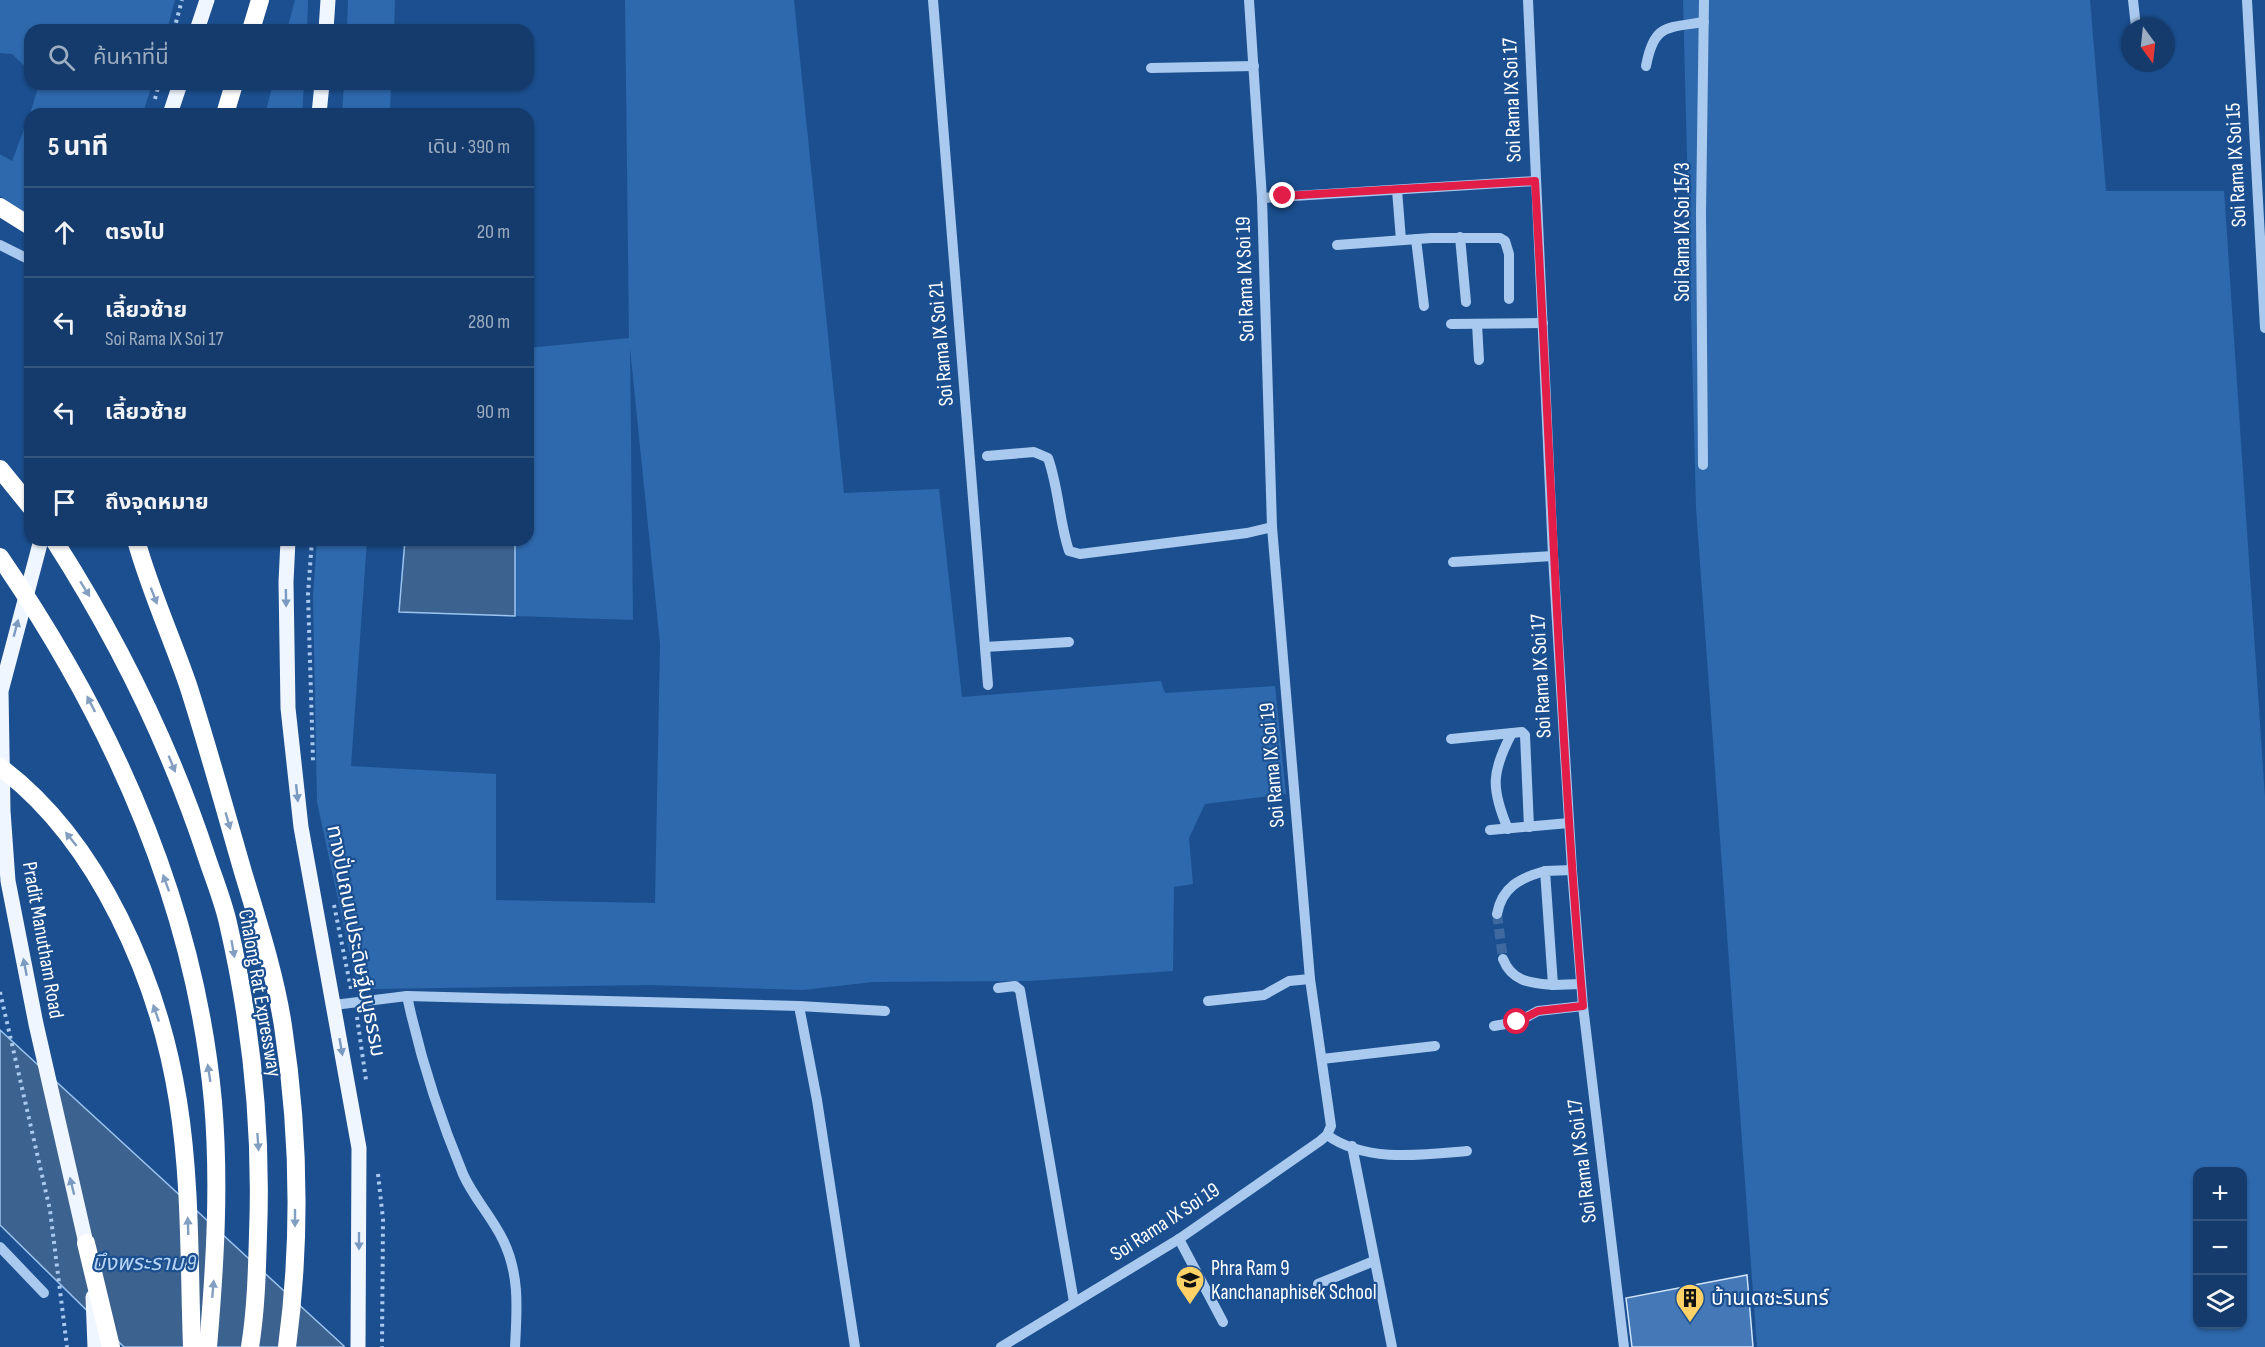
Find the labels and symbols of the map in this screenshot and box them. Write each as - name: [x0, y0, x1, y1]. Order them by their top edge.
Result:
- north arrow: [2121, 18, 2175, 72]
- street label: Soi Rama IX Soi 17: [1497, 37, 1527, 163]
- street label: Soi Rama IX Soi 15: [2220, 102, 2252, 228]
- street label: Soi Rama IX Soi 15/3: [1670, 162, 1695, 302]
- route end: [1269, 182, 1295, 208]
- street label: Soi Rama IX Soi 19: [1230, 216, 1260, 342]
- street label: Soi Rama IX Soi 21: [923, 280, 959, 407]
- one-way arrow: [80, 581, 91, 597]
- one-way arrow: [149, 587, 159, 605]
- one-way arrow: [281, 589, 291, 608]
- street label: Soi Rama IX Soi 17: [1525, 613, 1557, 739]
- one-way arrow: [12, 619, 22, 637]
- one-way arrow: [86, 695, 95, 712]
- street label: Soi Rama IX Soi 19: [1254, 701, 1290, 829]
- one-way arrow: [167, 755, 177, 773]
- one-way arrow: [292, 783, 302, 802]
- one-way arrow: [224, 812, 233, 830]
- street label: ทางปั่นถนนประดิษฐ์มนูธรรม: [321, 823, 393, 1059]
- one-way arrow: [64, 831, 77, 847]
- street label: Pradit Manutham Road: [17, 860, 69, 1020]
- one-way arrow: [161, 874, 171, 892]
- street label: Chalong Rat Expressway: [233, 907, 287, 1079]
- one-way arrow: [228, 939, 237, 958]
- one-way arrow: [20, 957, 29, 976]
- one-way arrow: [151, 1004, 161, 1022]
- route start: [1503, 1008, 1529, 1034]
- one-way arrow: [337, 1038, 346, 1057]
- one-way arrow: [204, 1064, 213, 1083]
- street label: Soi Rama IX Soi 17: [1562, 1097, 1602, 1224]
- one-way arrow: [253, 1132, 263, 1151]
- one-way arrow: [67, 1177, 76, 1195]
- street label: Soi Rama IX Soi 19: [1106, 1177, 1224, 1267]
- one-way arrow: [290, 1208, 300, 1227]
- one-way arrow: [183, 1216, 192, 1235]
- one-way arrow: [354, 1231, 364, 1250]
- water label: บึงพระราม 9: [92, 1250, 197, 1277]
- place label: Phra Ram 9 Kanchanaphisek School: [1211, 1256, 1377, 1305]
- school or university icon: Phra Ram 9 Kanchanaphisek School: [1174, 1264, 1206, 1306]
- one-way arrow: [208, 1279, 218, 1298]
- building icon: บ้านเดชะรินทร์: [1674, 1282, 1706, 1324]
- place label: บ้านเดชะรินทร์: [1711, 1286, 1830, 1311]

